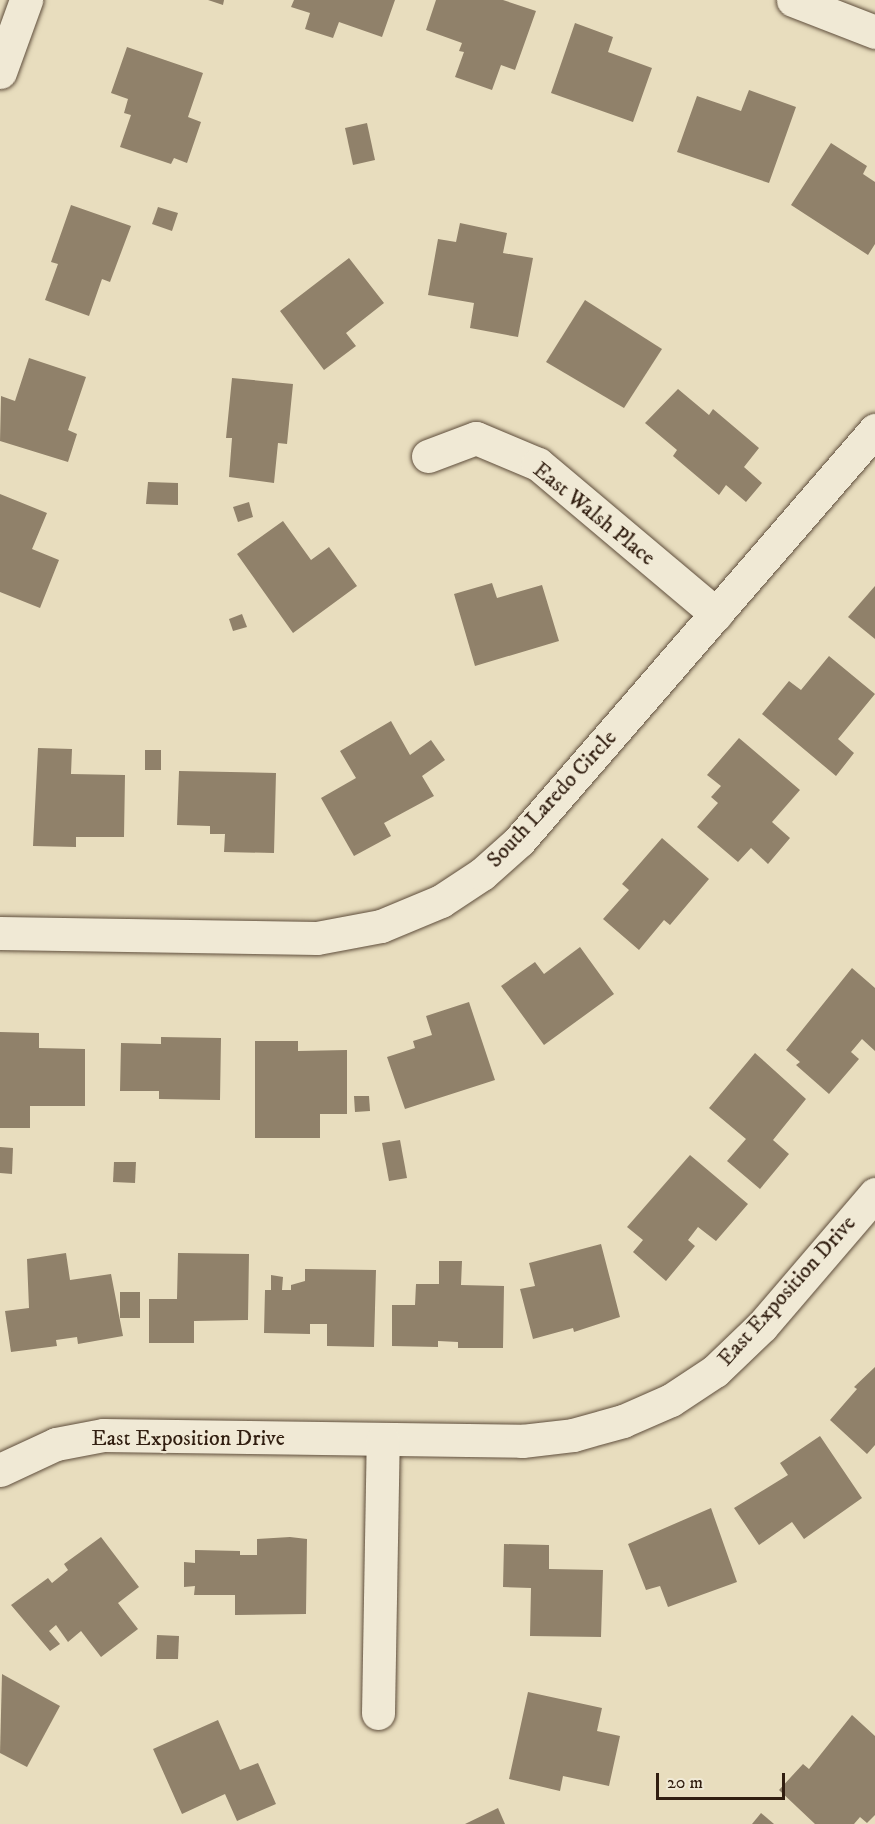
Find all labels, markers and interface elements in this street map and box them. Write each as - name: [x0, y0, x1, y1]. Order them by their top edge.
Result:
- street label: East Walsh Place: [528, 457, 660, 571]
- street label: South Laredo Circle: [481, 725, 623, 873]
- street label: East Exposition Drive: [712, 1210, 862, 1372]
- street label: East Exposition Drive: [91, 1426, 285, 1452]
- scale bar: [659, 1761, 788, 1799]
- text: 20 m: [667, 1772, 703, 1794]

